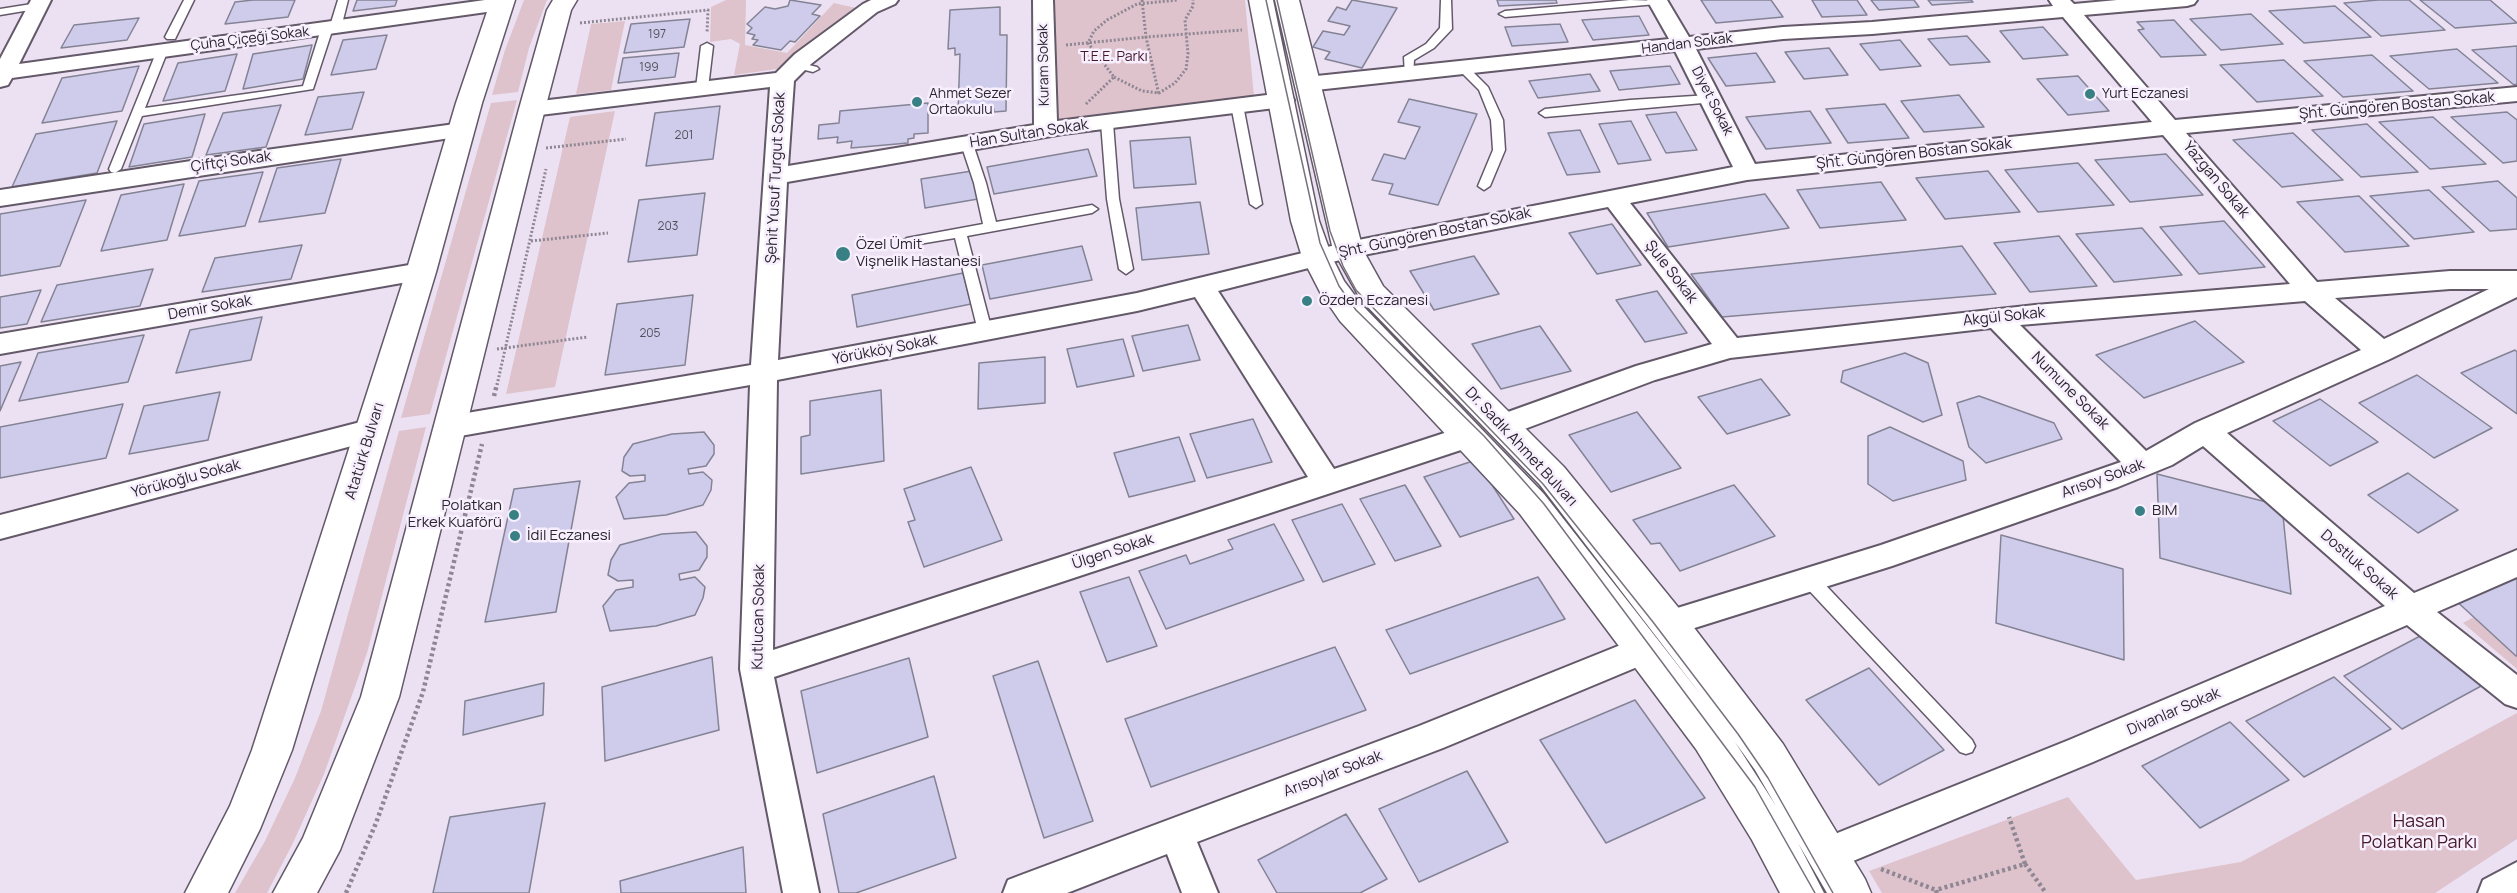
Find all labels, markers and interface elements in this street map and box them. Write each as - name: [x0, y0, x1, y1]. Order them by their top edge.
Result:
- street label: Çuha Çiçeği Sokak: [190, 23, 310, 55]
- street label: Kuram Sokak: [1035, 24, 1053, 106]
- house number: 197: [648, 28, 666, 42]
- street label: Handan Sokak: [1641, 30, 1733, 58]
- park label: T.E.E. Parkı: [1080, 49, 1148, 65]
- house number: 199: [639, 61, 659, 75]
- street label: Diyet Sokak: [1688, 64, 1736, 138]
- place label: Ahmet Sezer Ortaokulu: [929, 86, 1011, 118]
- place label: Yurt Eczanesi: [2102, 86, 2189, 102]
- marker: Yurt Eczanesi: [2083, 87, 2097, 101]
- street label: Şht. Güngören Bostan Sokak: [2298, 88, 2496, 124]
- street label: Şehit Yusuf Turgut Sokak: [763, 92, 789, 264]
- marker: Ahmet Sezer Ortaokulu: [910, 95, 924, 109]
- street label: Han Sultan Sokak: [968, 116, 1090, 152]
- house number: 201: [675, 129, 693, 143]
- street label: Şht. Güngören Bostan Sokak: [1815, 135, 2013, 173]
- street label: Yazgan Sokak: [2179, 138, 2253, 222]
- street label: Çiftçi Sokak: [190, 147, 272, 177]
- street label: Şht. Güngören Bostan Sokak: [1337, 204, 1533, 262]
- house number: 203: [658, 220, 678, 234]
- place label: Özel Ümit Vişnelik Hastanesi: [856, 236, 981, 271]
- street label: Şule Sokak: [1641, 237, 1701, 307]
- marker: Özel Ümit Vişnelik Hastanesi: [834, 245, 852, 263]
- street label: Demir Sokak: [167, 292, 253, 324]
- place label: Özden Eczanesi: [1319, 292, 1428, 310]
- marker: Özden Eczanesi: [1300, 294, 1314, 308]
- street label: Akgül Sokak: [1962, 304, 2046, 330]
- house number: 205: [639, 327, 661, 341]
- street label: Yörükköy Sokak: [831, 331, 939, 369]
- street label: Numune Sokak: [2027, 348, 2113, 434]
- street label: Dr. Sadık Ahmet Bulvarı: [1461, 384, 1581, 510]
- street label: Atatürk Bulvarı: [342, 400, 388, 502]
- street label: Yörükoğlu Sokak: [130, 456, 242, 502]
- street label: Arısoy Sokak: [2059, 456, 2147, 502]
- place label: Polatkan Erkek Kuaförü: [408, 497, 502, 532]
- place label: BIM: [2152, 502, 2177, 520]
- marker: BIM: [2133, 504, 2147, 518]
- marker: Polatkan Erkek Kuaförü: [507, 508, 521, 522]
- street label: Dostluk Sokak: [2317, 526, 2401, 604]
- place label: İdil Eczanesi: [527, 527, 611, 545]
- marker: İdil Eczanesi: [508, 529, 522, 543]
- street label: Ülgen Sokak: [1070, 530, 1156, 574]
- street label: Kutlucan Sokak: [749, 564, 769, 670]
- street label: Divanlar Sokak: [2125, 684, 2223, 740]
- street label: Arısoylar Sokak: [1281, 747, 1385, 801]
- park label: Hasan Polatkan Parkı: [2361, 811, 2477, 854]

